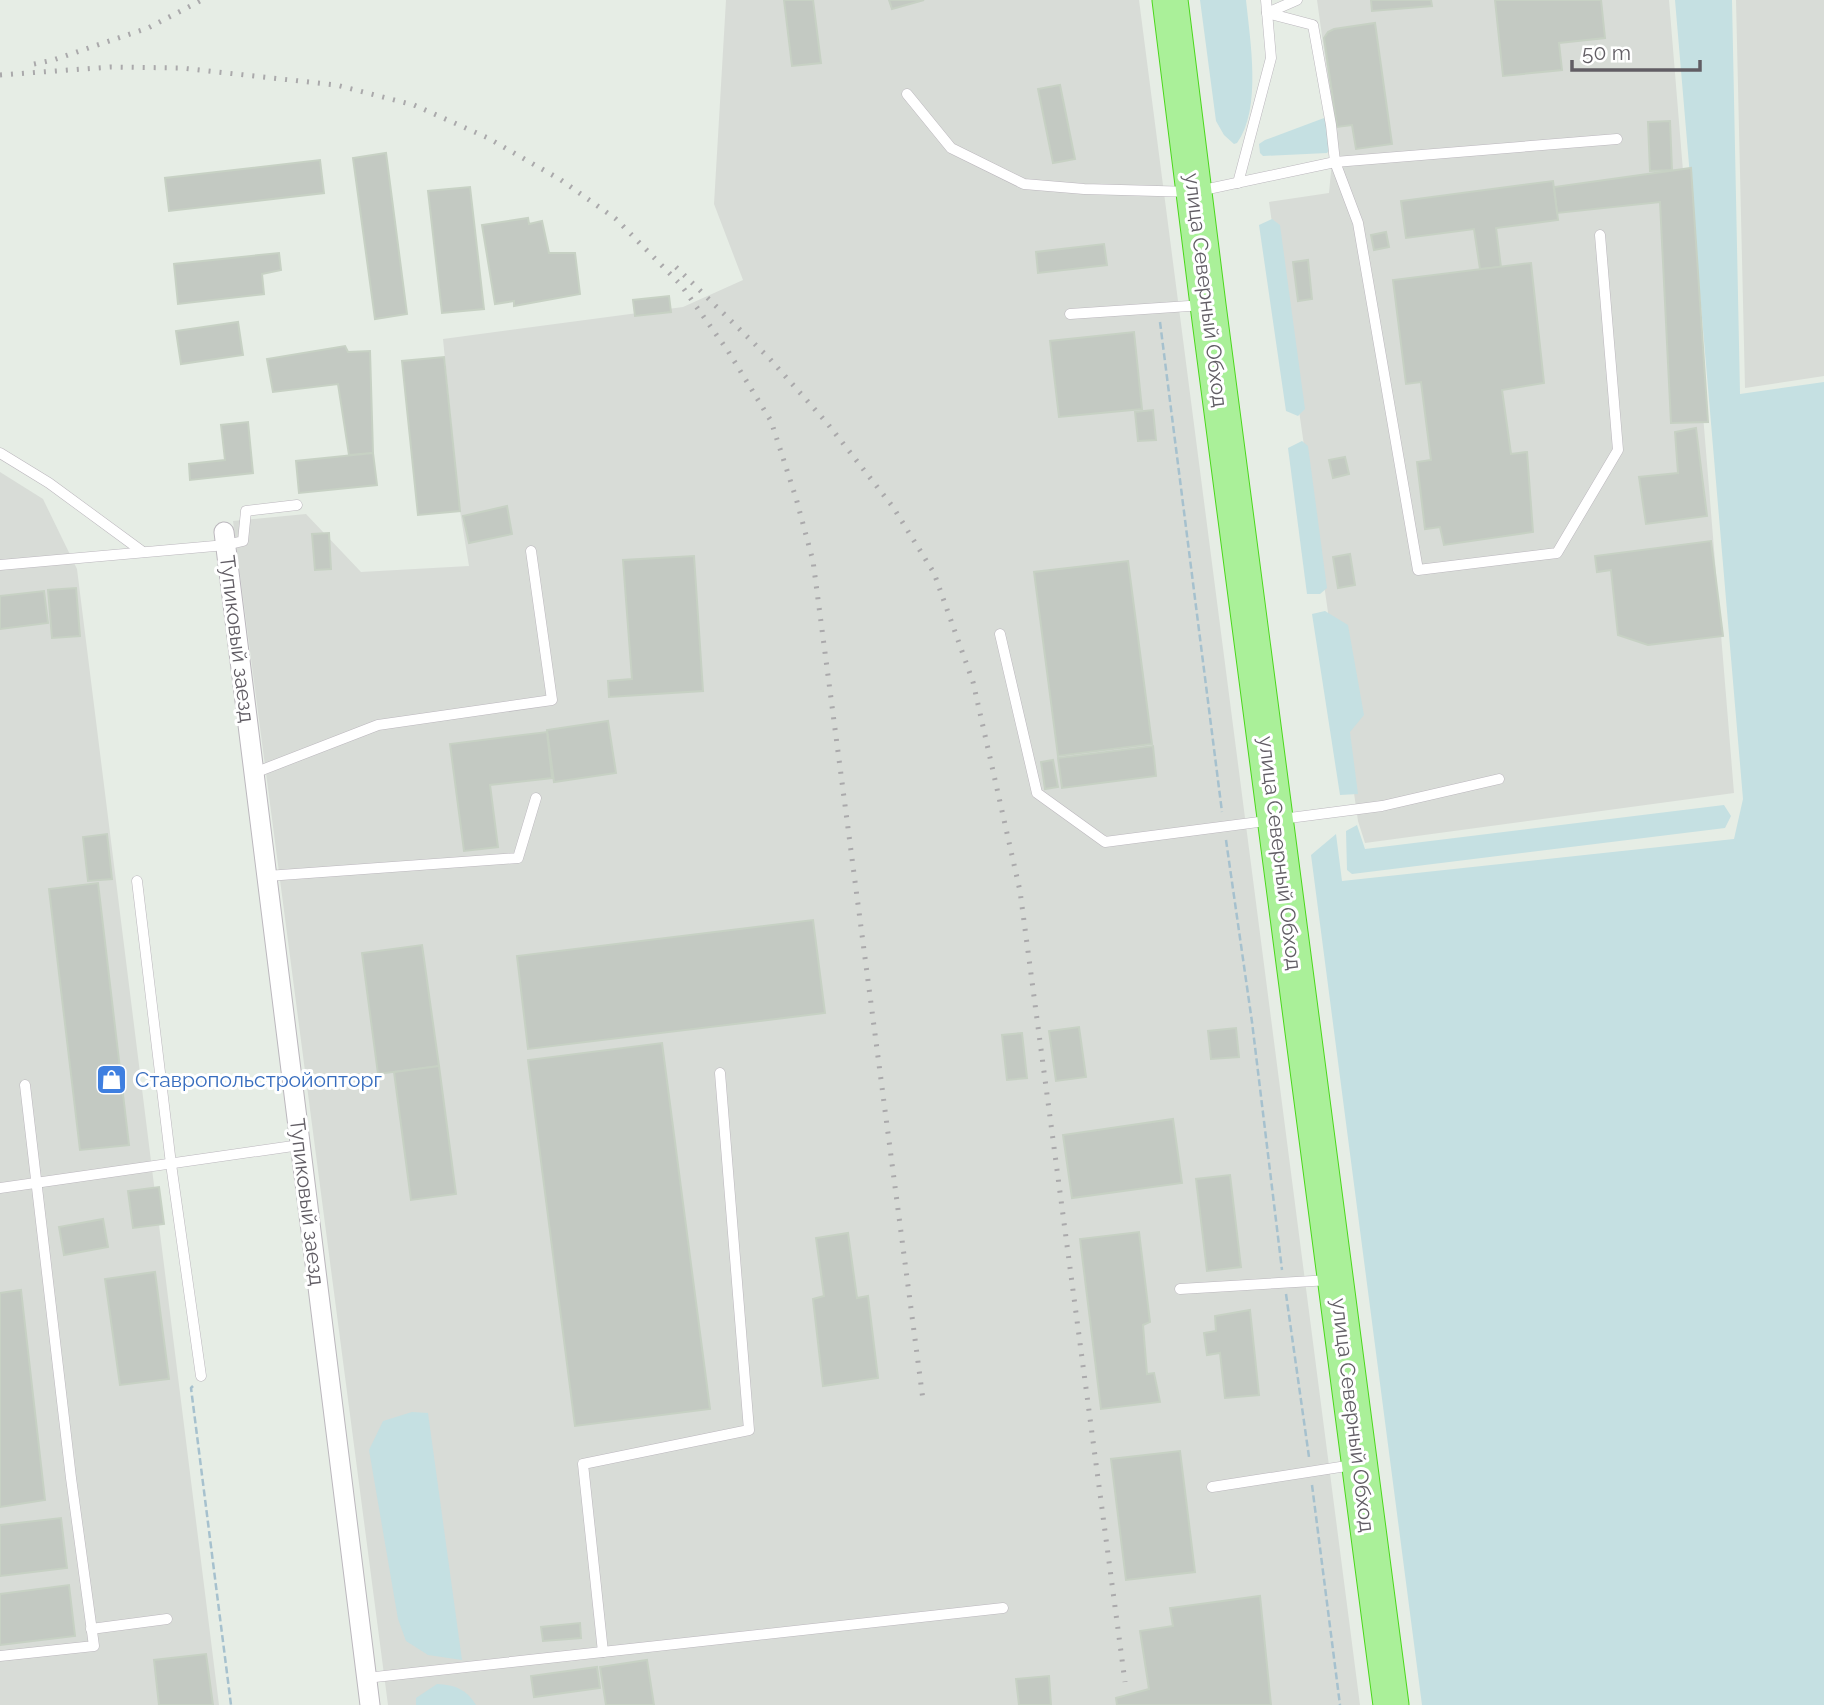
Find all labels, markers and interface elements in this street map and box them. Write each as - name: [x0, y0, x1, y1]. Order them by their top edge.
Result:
- scale bar: [1572, 28, 1700, 72]
- text: 50 m: [1582, 40, 1631, 65]
- street label: улица Северный Обход: [1180, 171, 1233, 408]
- street label: Тупиковый заезд: [215, 554, 260, 724]
- street label: улица Северный Обход: [1254, 734, 1307, 971]
- shop icon: Ставропольстройопторг: [95, 1063, 129, 1097]
- place label: Ставропольстройопторг: [135, 1067, 382, 1092]
- street label: Тупиковый заезд: [285, 1117, 330, 1287]
- street label: улица Северный Обход: [1327, 1296, 1380, 1533]

